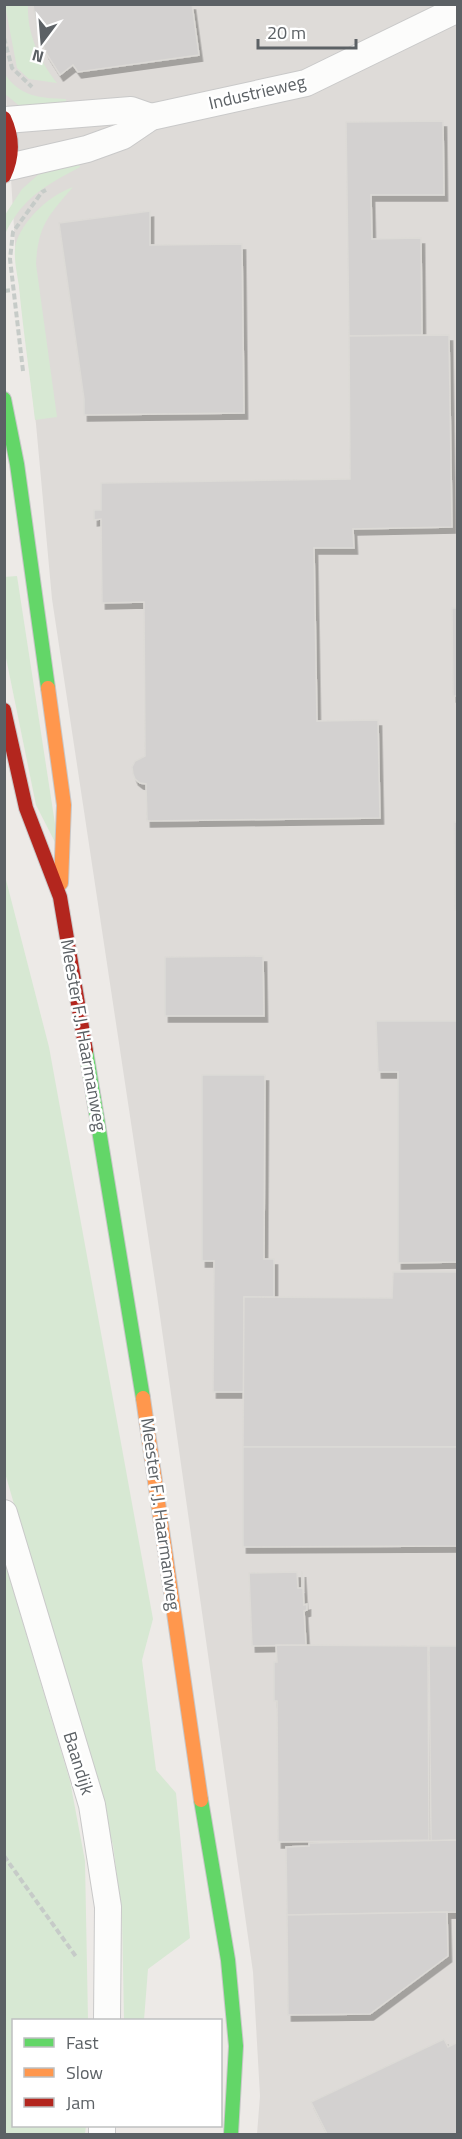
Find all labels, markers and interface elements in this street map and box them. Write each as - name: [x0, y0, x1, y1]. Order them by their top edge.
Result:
- north arrow: [12, 12, 72, 72]
- scale bar: [258, 12, 356, 50]
- text: 20 m: [267, 19, 306, 46]
- text: N: [29, 43, 47, 69]
- street label: Industrieweg: [206, 68, 308, 116]
- street label: Meester F.J. Haarmanweg: [54, 937, 114, 1133]
- street label: Meester F.J. Haarmanweg: [134, 1416, 188, 1612]
- street label: Baandijk: [57, 1728, 101, 1798]
- legend: [12, 2019, 222, 2127]
- text: Fast: [66, 2029, 99, 2056]
- text: Slow: [66, 2059, 103, 2086]
- text: Jam: [66, 2089, 95, 2116]

